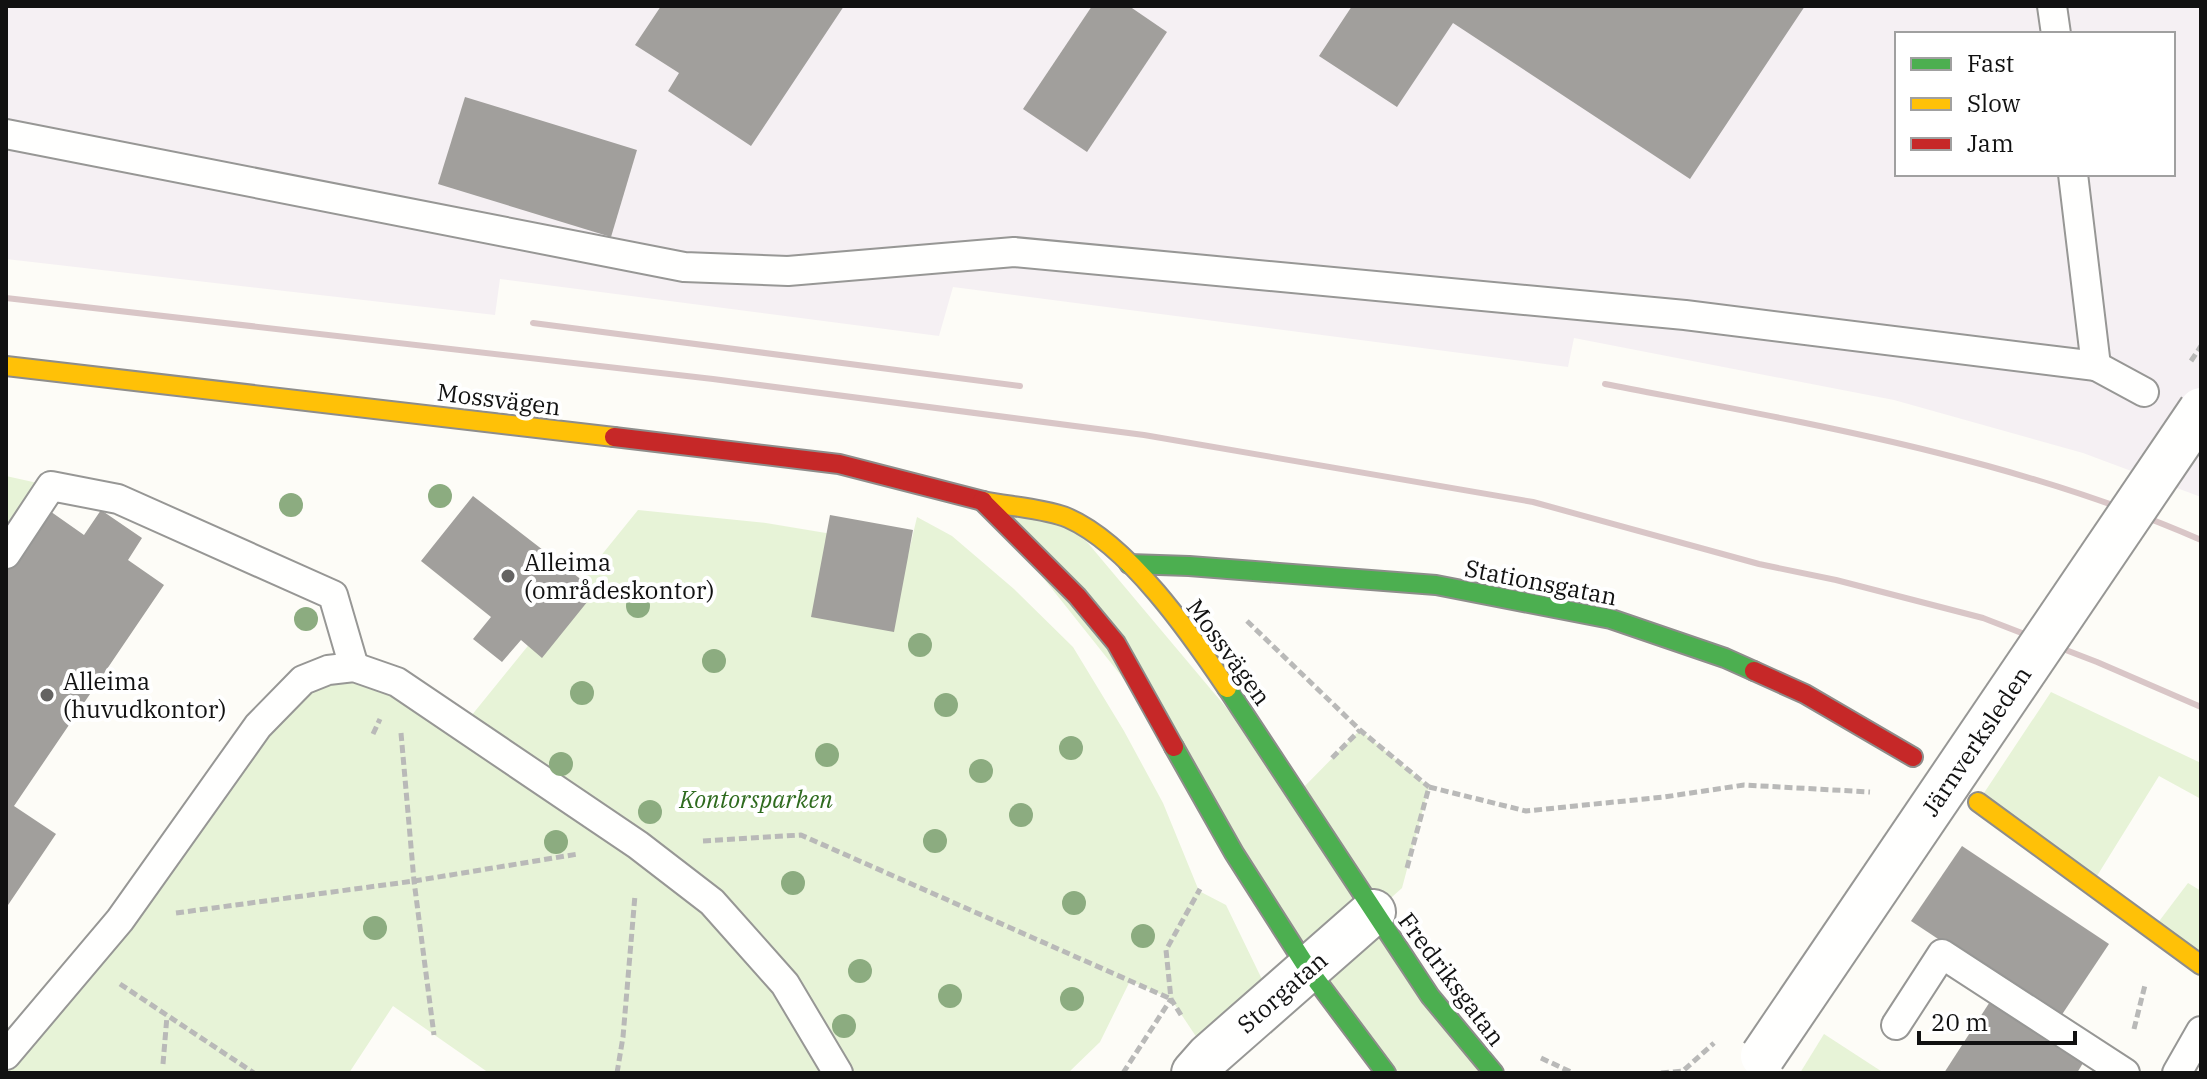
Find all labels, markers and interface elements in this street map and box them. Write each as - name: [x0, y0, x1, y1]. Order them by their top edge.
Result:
- legend: [1895, 32, 2175, 176]
- text: Fast: [1967, 47, 2014, 79]
- text: Slow: [1967, 87, 2021, 119]
- text: Jam: [1967, 127, 2014, 159]
- street label: Mossvägen: [435, 376, 563, 422]
- place label: Alleima (områdeskontor): [524, 546, 714, 606]
- street label: Stationsgatan: [1462, 552, 1620, 612]
- marker: Alleima (områdeskontor): [499, 567, 517, 585]
- street label: Mossvägen: [1180, 592, 1278, 712]
- street label: Järnverksleden: [1914, 660, 2038, 822]
- place label: Alleima (huvudkontor): [63, 665, 226, 725]
- marker: Alleima (huvudkontor): [38, 686, 56, 704]
- park label: Kontorsparken: [678, 783, 833, 815]
- street label: Fredriksgatan: [1391, 906, 1513, 1052]
- street label: Storgatan: [1230, 944, 1334, 1040]
- scale bar: [1919, 995, 2075, 1045]
- text: 20 m: [1931, 1006, 1988, 1038]

